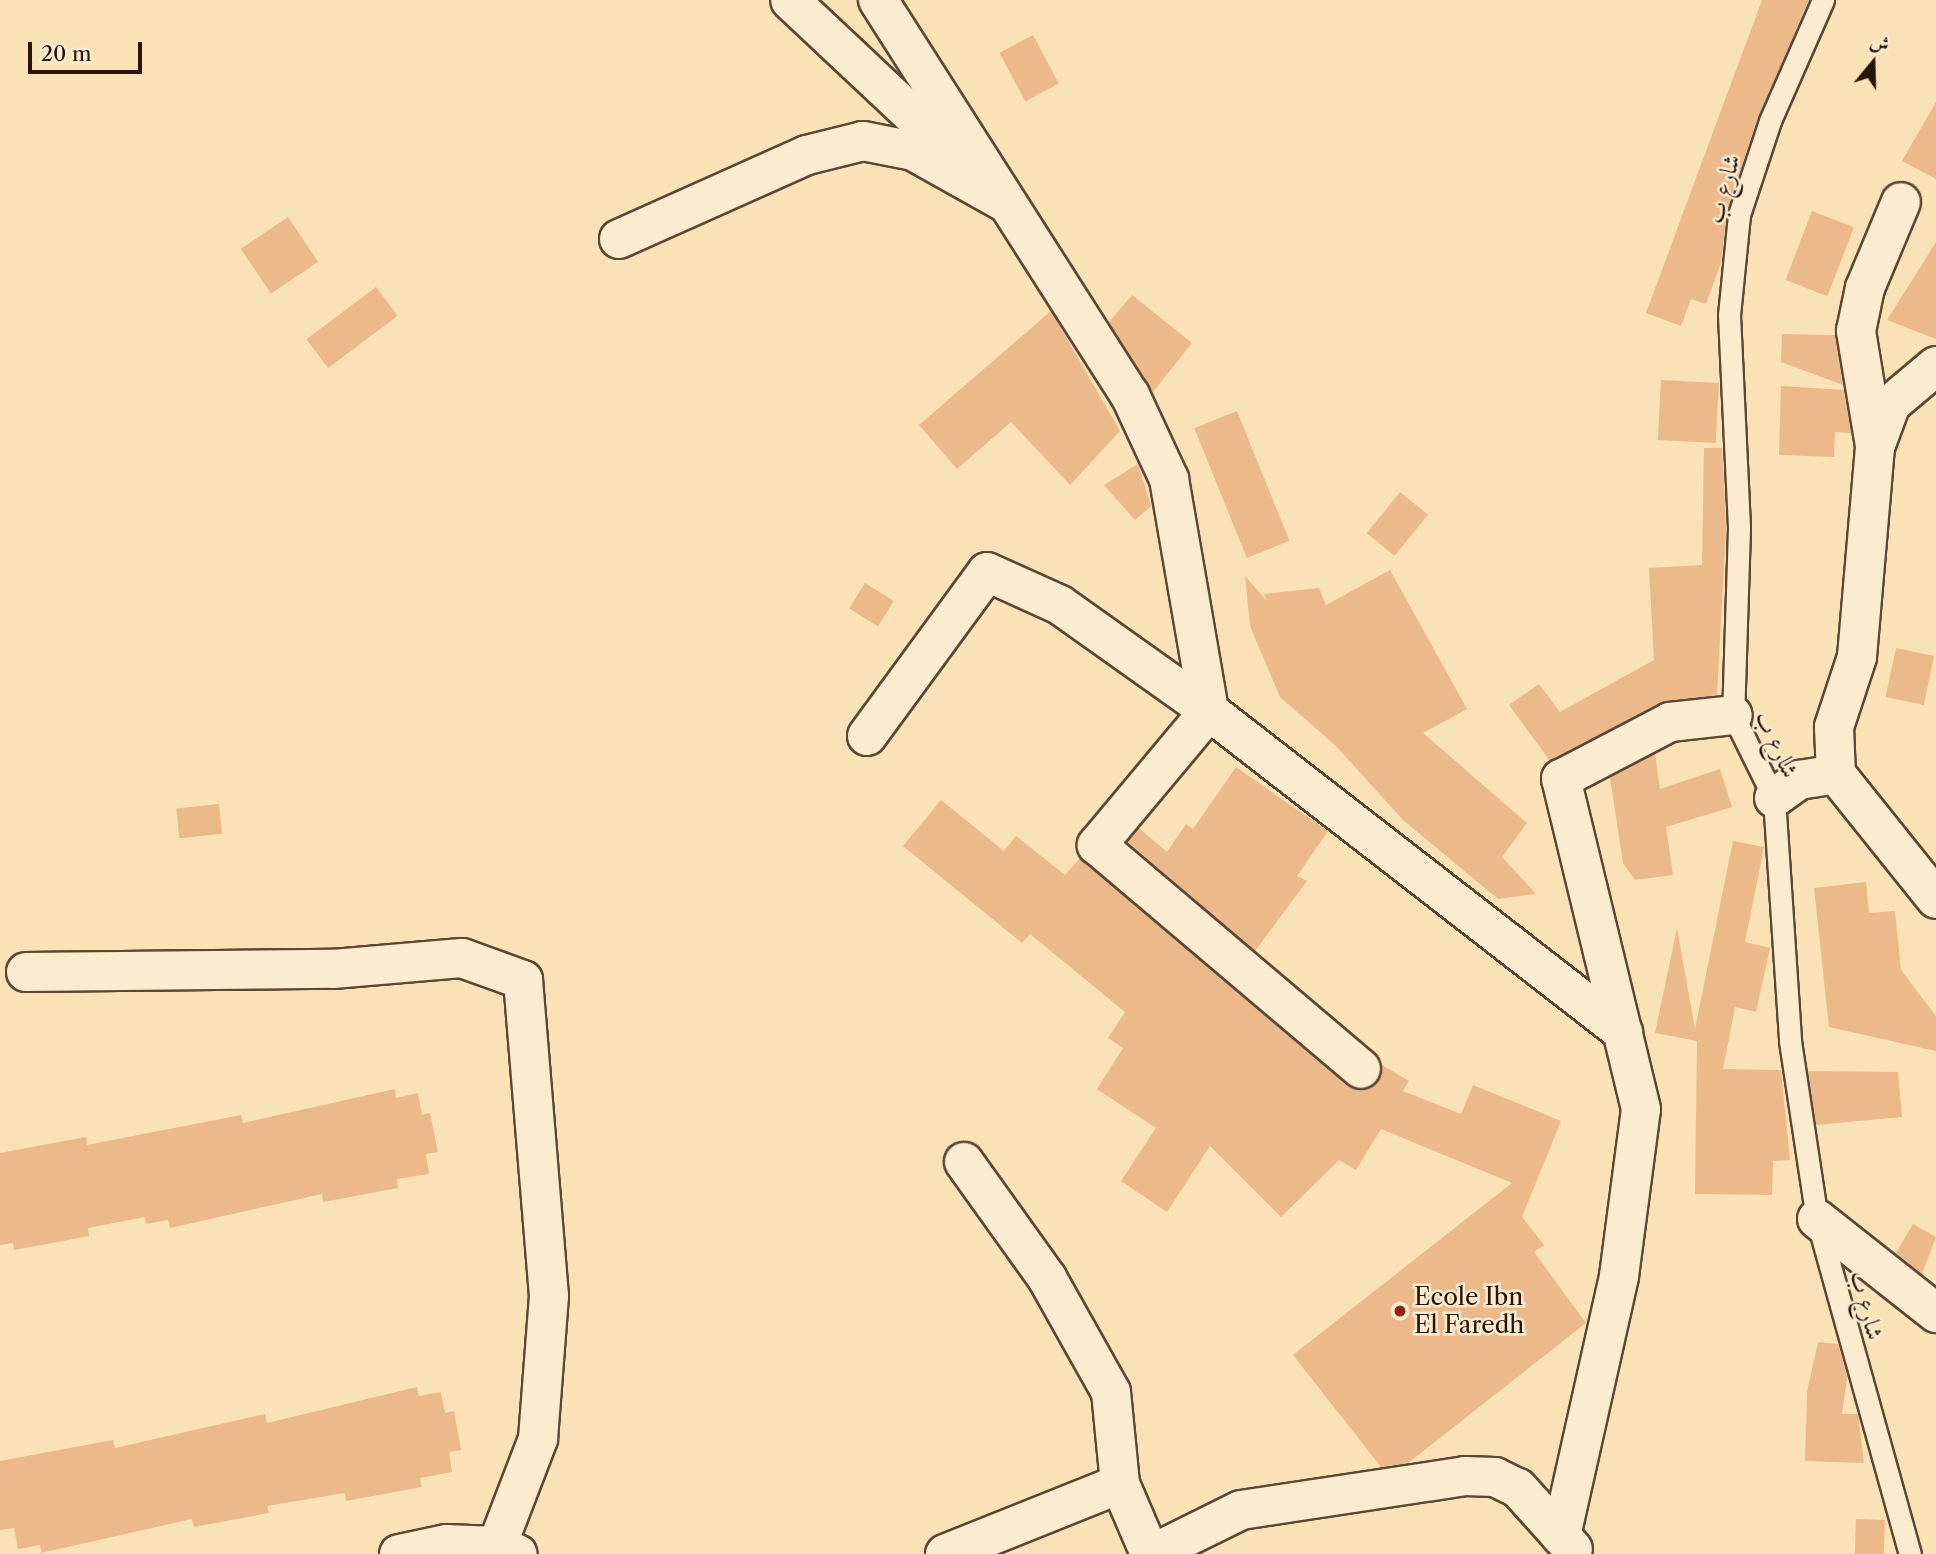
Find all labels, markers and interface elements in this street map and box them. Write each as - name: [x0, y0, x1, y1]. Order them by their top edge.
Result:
- scale bar: [32, 28, 145, 72]
- north arrow: [1838, 28, 1908, 98]
- text: ش: [1867, 29, 1893, 57]
- text: 20 m: [41, 41, 92, 66]
- street label: شارع ب: [1700, 151, 1746, 227]
- street label: شارع ب: [1749, 706, 1805, 782]
- street label: شارع ب: [1844, 1267, 1890, 1343]
- place label: Ecole Ibn El Faredh: [1414, 1283, 1524, 1339]
- marker: Ecole Ibn El Faredh: [1392, 1303, 1408, 1319]

